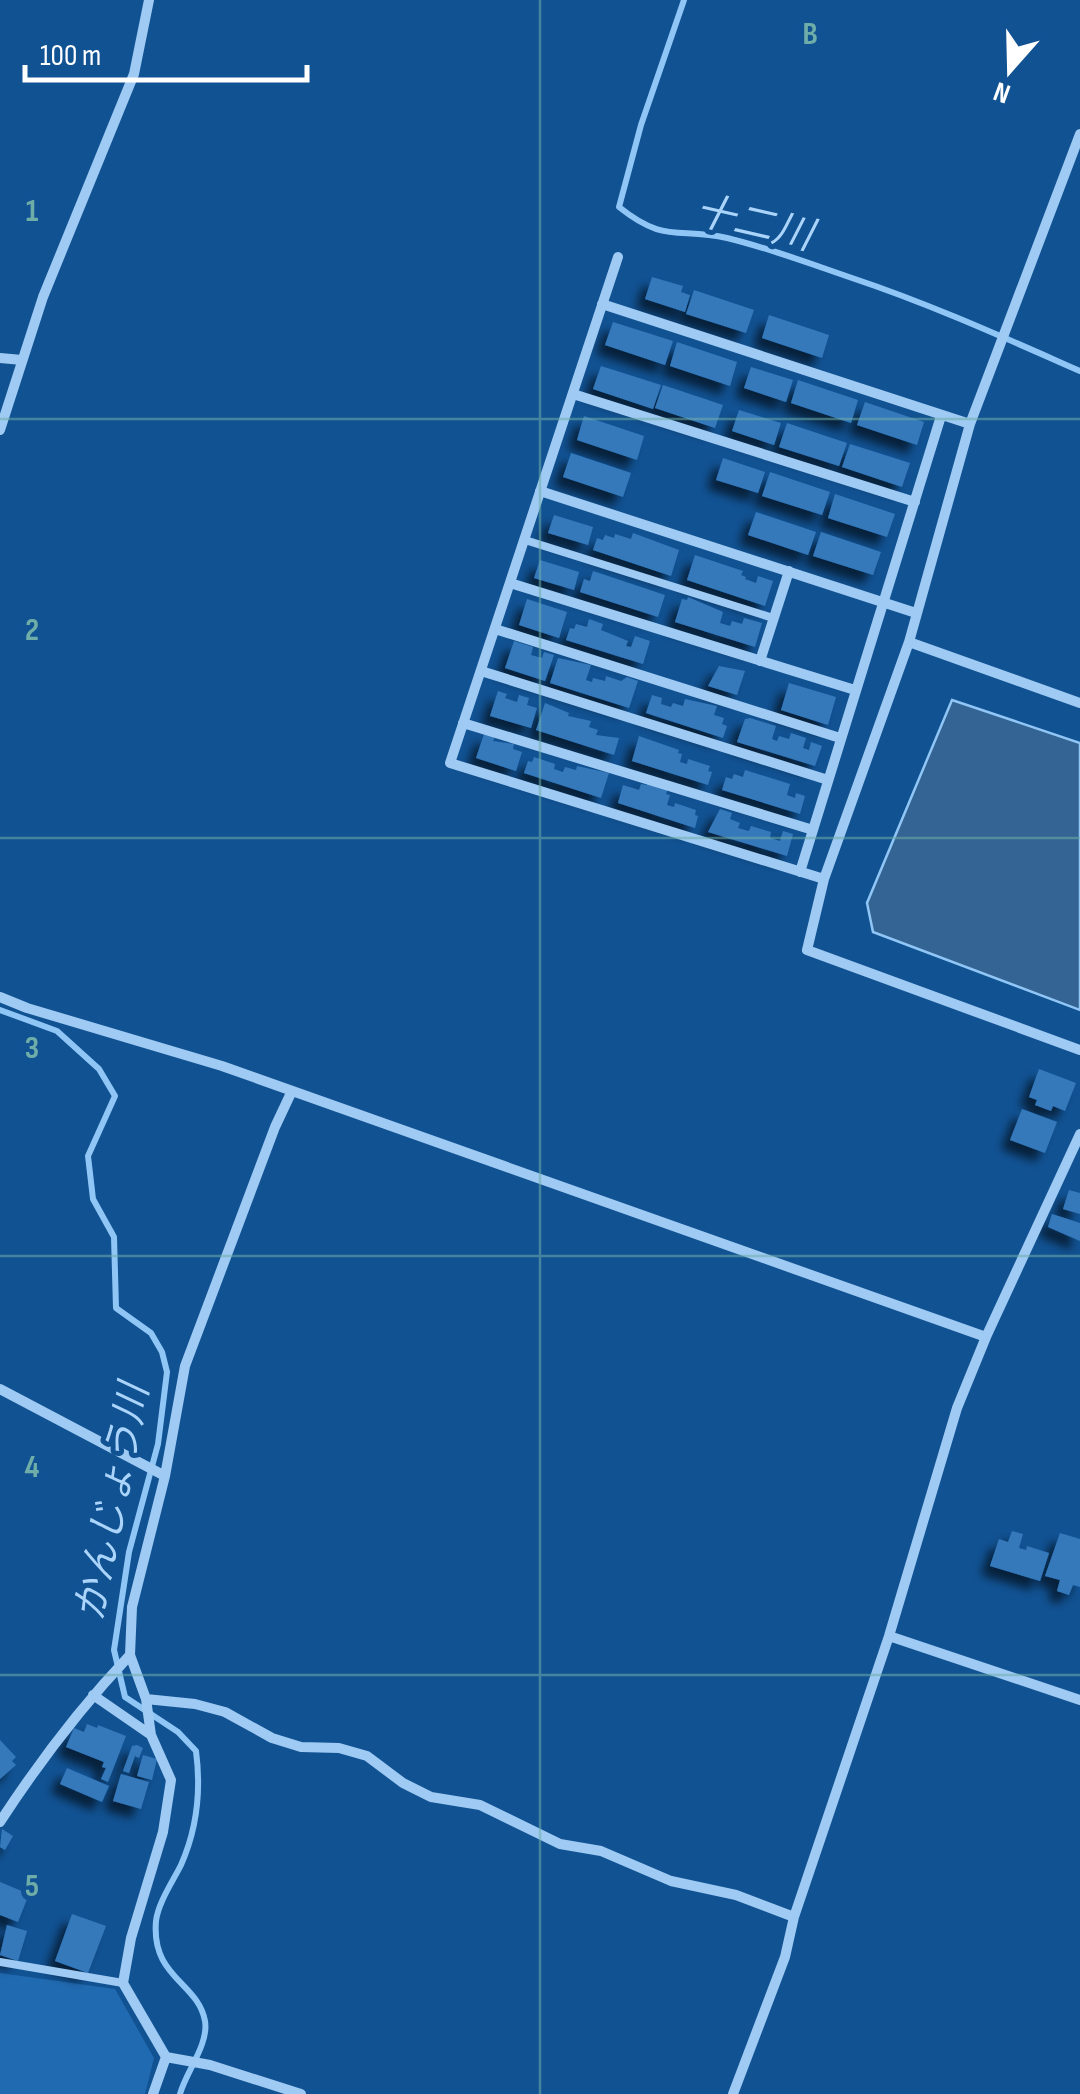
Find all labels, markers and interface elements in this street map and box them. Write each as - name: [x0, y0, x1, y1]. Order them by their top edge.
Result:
- text: B: [802, 15, 818, 54]
- scale bar: [25, 20, 308, 82]
- north arrow: [960, 20, 1060, 120]
- text: 100 m: [40, 38, 101, 74]
- text: N: [989, 74, 1015, 110]
- water label: 十二川: [690, 187, 821, 262]
- text: 1: [26, 192, 39, 231]
- text: 2: [25, 611, 39, 650]
- text: 3: [25, 1029, 39, 1068]
- water label: かんじょう川: [67, 1376, 160, 1625]
- text: 4: [25, 1448, 40, 1487]
- text: 5: [25, 1867, 39, 1906]

